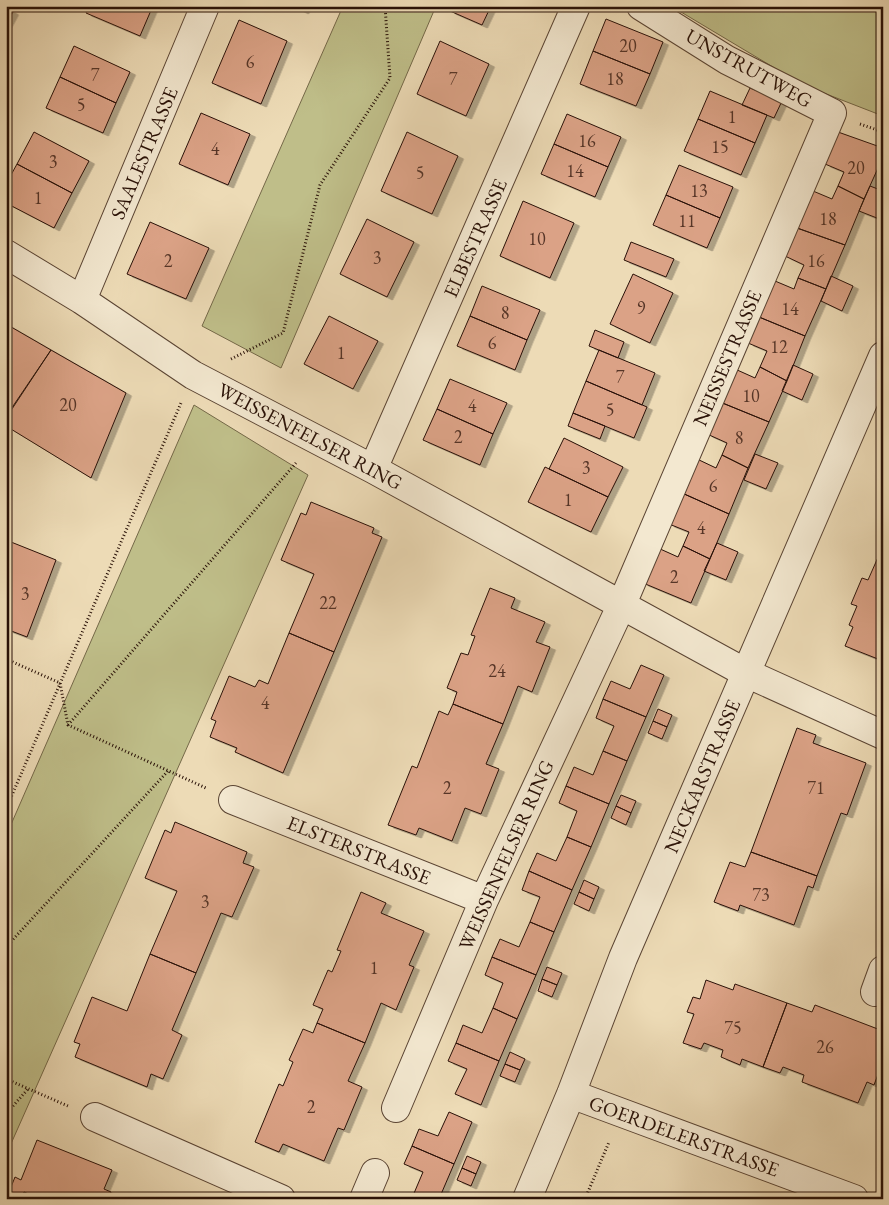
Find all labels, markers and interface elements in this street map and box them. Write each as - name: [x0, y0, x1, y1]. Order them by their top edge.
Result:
- street label: UNSTRUTWEG: [681, 23, 817, 113]
- house number: 20: [619, 34, 637, 57]
- house number: 6: [246, 50, 255, 73]
- house number: 7: [91, 63, 100, 86]
- house number: 7: [449, 67, 458, 90]
- house number: 18: [606, 67, 624, 90]
- street label: SAALESTRASSE: [104, 83, 184, 223]
- house number: 5: [77, 93, 85, 116]
- house number: 1: [728, 105, 736, 128]
- house number: 16: [578, 129, 596, 152]
- house number: 15: [711, 135, 729, 158]
- house number: 4: [211, 137, 220, 160]
- house number: 3: [49, 150, 57, 173]
- house number: 20: [847, 156, 865, 179]
- house number: 14: [566, 159, 584, 182]
- house number: 5: [416, 161, 424, 184]
- street label: ELBESTRASSE: [437, 174, 513, 302]
- house number: 13: [690, 179, 708, 202]
- house number: 1: [34, 186, 42, 209]
- house number: 18: [819, 207, 837, 230]
- house number: 11: [678, 209, 696, 232]
- house number: 10: [528, 227, 546, 250]
- house number: 3: [373, 246, 381, 269]
- house number: 2: [164, 249, 173, 272]
- house number: 16: [807, 249, 825, 272]
- street label: NEISSESTRASSE: [687, 286, 767, 430]
- house number: 9: [637, 296, 646, 319]
- house number: 14: [781, 297, 799, 320]
- house number: 8: [501, 301, 509, 324]
- house number: 6: [488, 331, 497, 354]
- house number: 12: [770, 335, 788, 358]
- house number: 1: [337, 341, 345, 364]
- house number: 7: [616, 365, 625, 388]
- street label: WEISSENFELSER RING: [213, 376, 407, 496]
- house number: 10: [742, 384, 760, 407]
- house number: 20: [59, 393, 77, 416]
- house number: 4: [468, 394, 477, 417]
- house number: 5: [606, 398, 614, 421]
- house number: 2: [454, 425, 463, 448]
- house number: 8: [735, 426, 743, 449]
- house number: 3: [582, 456, 590, 479]
- house number: 6: [709, 474, 718, 497]
- house number: 1: [564, 488, 572, 511]
- house number: 4: [697, 516, 706, 539]
- house number: 2: [670, 565, 679, 588]
- house number: 3: [21, 582, 29, 605]
- house number: 22: [319, 591, 337, 614]
- house number: 24: [488, 659, 506, 682]
- house number: 4: [261, 691, 270, 714]
- street label: NECKARSTRASSE: [658, 695, 746, 857]
- street label: WEISSENFELSER RING: [452, 756, 560, 954]
- house number: 2: [443, 776, 452, 799]
- house number: 71: [807, 776, 825, 799]
- street label: ELSTERSTRASSE: [283, 809, 435, 891]
- house number: 73: [752, 883, 770, 906]
- house number: 3: [201, 890, 209, 913]
- house number: 1: [370, 956, 378, 979]
- house number: 75: [724, 1016, 742, 1039]
- house number: 26: [816, 1035, 834, 1058]
- street label: GOERDELERSTRASSE: [585, 1090, 783, 1182]
- house number: 2: [307, 1095, 316, 1118]

